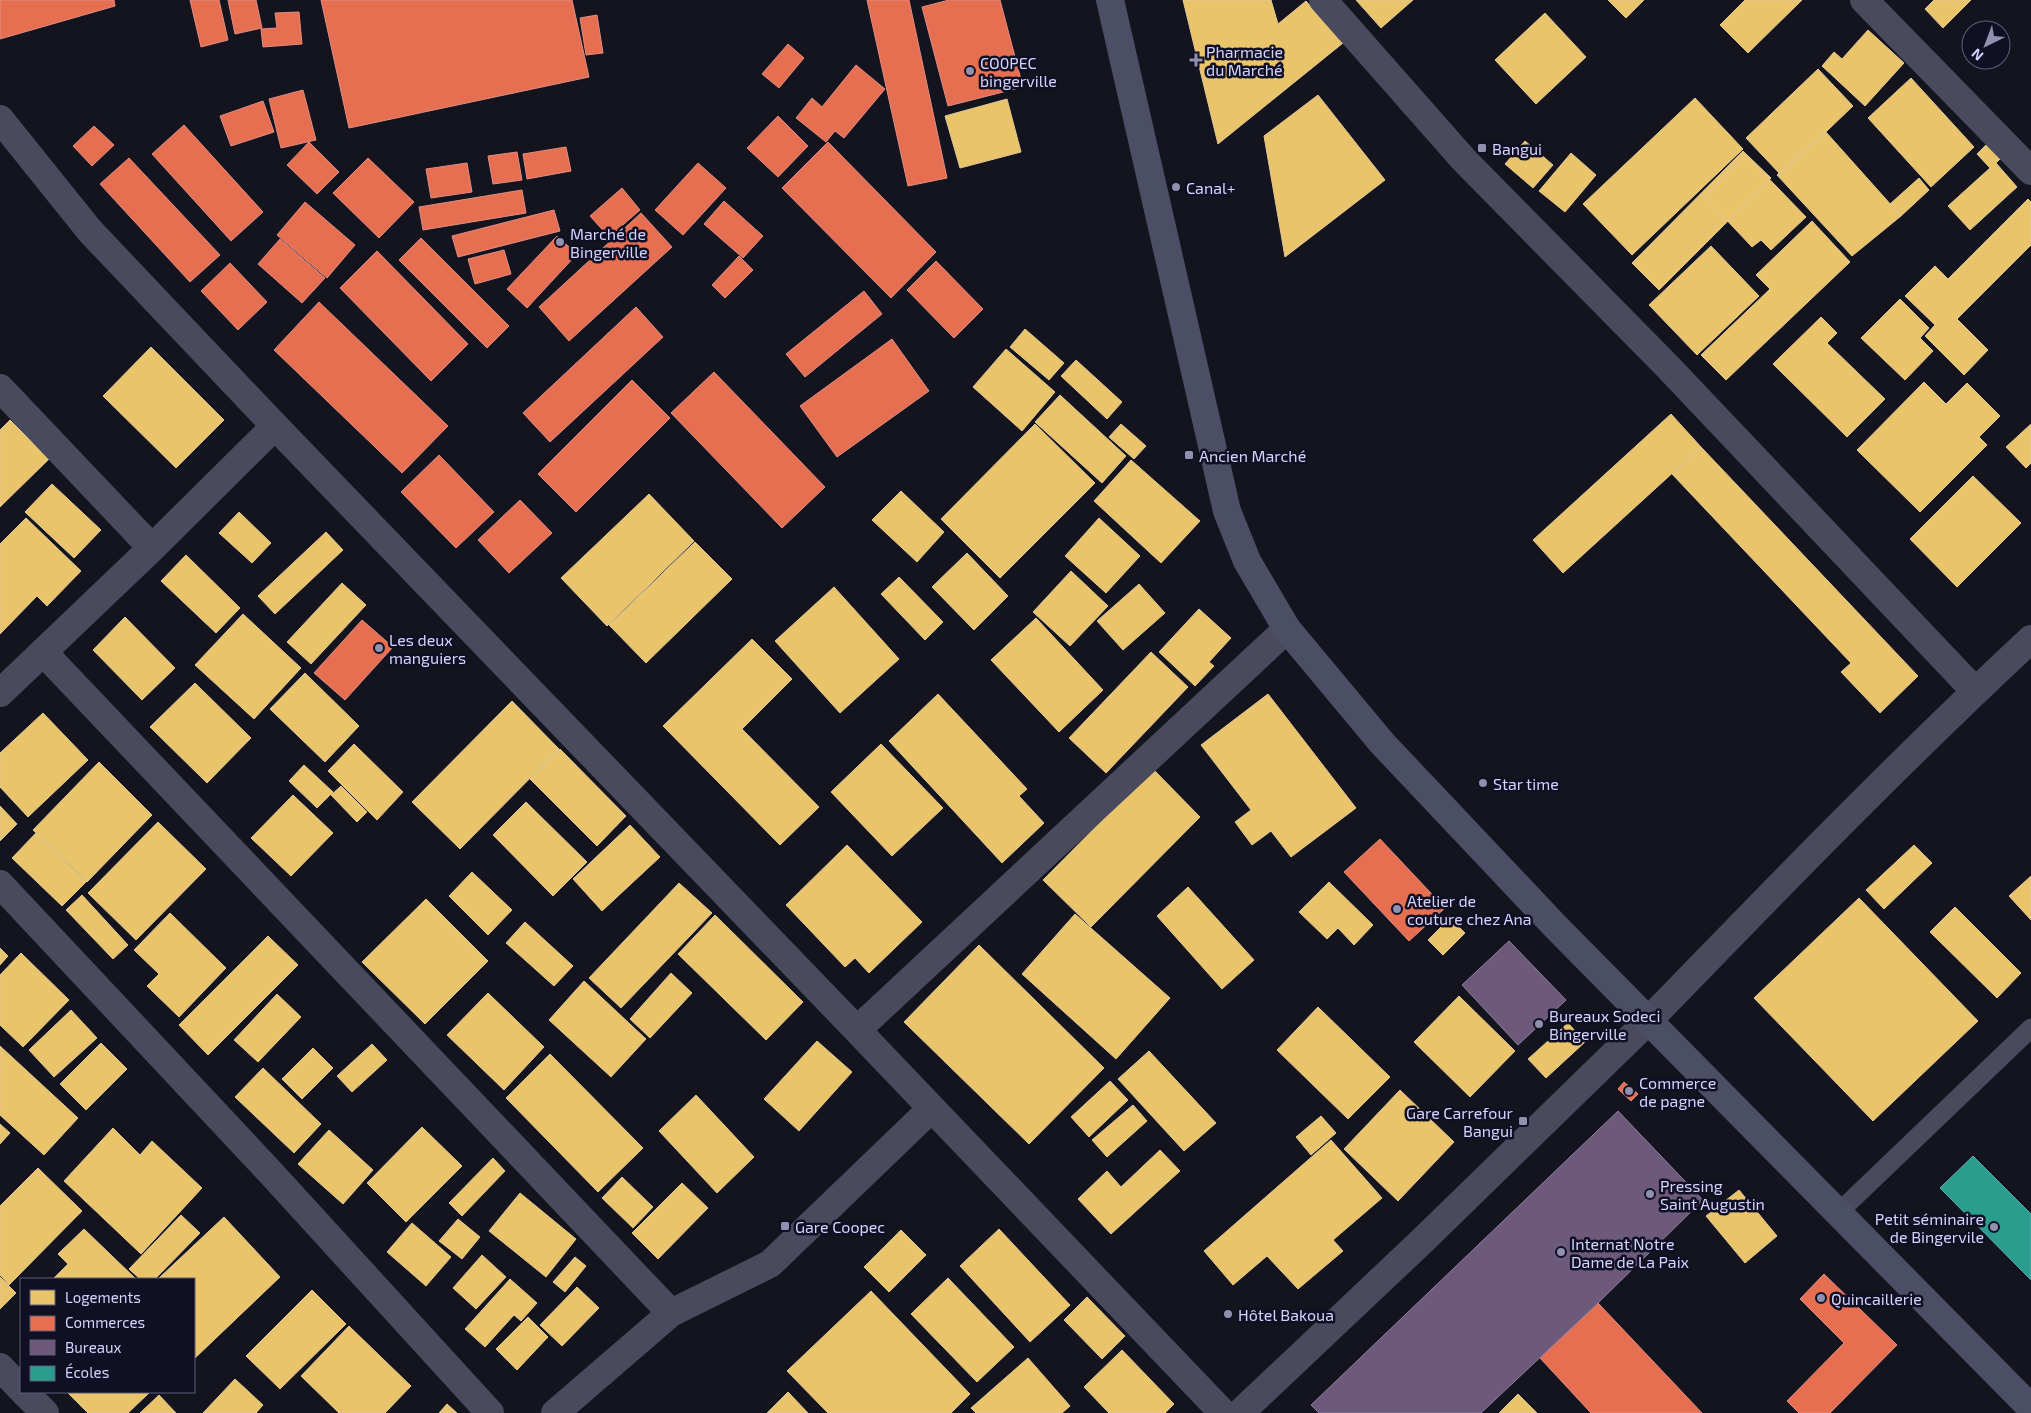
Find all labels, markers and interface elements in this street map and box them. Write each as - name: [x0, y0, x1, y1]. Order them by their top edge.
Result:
- north arrow: [1961, 20, 2011, 70]
- place label: Pharmacie du Marché: [1206, 42, 1283, 79]
- text: N: [1968, 45, 1986, 65]
- place label: CO0PEC bingerville: [980, 53, 1057, 90]
- marker: Pharmacie du Marché: [1190, 54, 1202, 66]
- marker: CO0PEC bingerville: [964, 65, 976, 77]
- place label: Bangui: [1492, 139, 1542, 158]
- marker: Bangui: [1476, 142, 1488, 154]
- place label: Canal+: [1186, 178, 1236, 197]
- marker: Canal+: [1170, 181, 1182, 193]
- place label: Marché de Bingerville: [570, 224, 648, 261]
- marker: Marché de Bingerville: [554, 236, 566, 248]
- place label: Ancien Marché: [1199, 446, 1306, 465]
- marker: Ancien Marché: [1183, 449, 1195, 461]
- place label: Les deux manguiers: [389, 630, 466, 667]
- marker: Les deux manguiers: [373, 642, 385, 654]
- place label: Star time: [1493, 774, 1559, 793]
- marker: Star time: [1477, 777, 1489, 789]
- place label: Atelier de couture chez Ana: [1407, 891, 1532, 928]
- marker: Atelier de couture chez Ana: [1391, 903, 1403, 915]
- place label: Bureaux Sodeci Bingerville: [1549, 1006, 1660, 1043]
- marker: Bureaux Sodeci Bingerville: [1533, 1018, 1545, 1030]
- place label: Commerce de pagne: [1639, 1073, 1716, 1110]
- marker: Commerce de pagne: [1623, 1085, 1635, 1097]
- place label: Gare Carrefour Bangui: [1406, 1103, 1514, 1140]
- marker: Gare Carrefour Bangui: [1517, 1115, 1529, 1127]
- place label: Pressing Saint Augustin: [1660, 1176, 1765, 1213]
- marker: Pressing Saint Augustin: [1644, 1188, 1656, 1200]
- place label: Petit séminaire de Bingervile: [1875, 1209, 1984, 1246]
- place label: Gare Coopec: [795, 1217, 885, 1236]
- marker: Gare Coopec: [779, 1220, 791, 1232]
- marker: Petit séminaire de Bingervile: [1988, 1221, 2000, 1233]
- place label: Internat Notre Dame de La Paix: [1571, 1234, 1690, 1271]
- marker: Internat Notre Dame de La Paix: [1555, 1246, 1567, 1258]
- legend: [20, 1278, 195, 1393]
- text: Logements: [65, 1288, 141, 1306]
- place label: Quincaillerie: [1831, 1289, 1922, 1309]
- marker: Quincaillerie: [1815, 1292, 1827, 1304]
- place label: Hôtel Bakoua: [1238, 1305, 1334, 1324]
- marker: Hôtel Bakoua: [1222, 1308, 1234, 1320]
- text: Commerces: [65, 1313, 145, 1331]
- text: Bureaux: [65, 1338, 122, 1356]
- text: Écoles: [65, 1363, 109, 1381]

